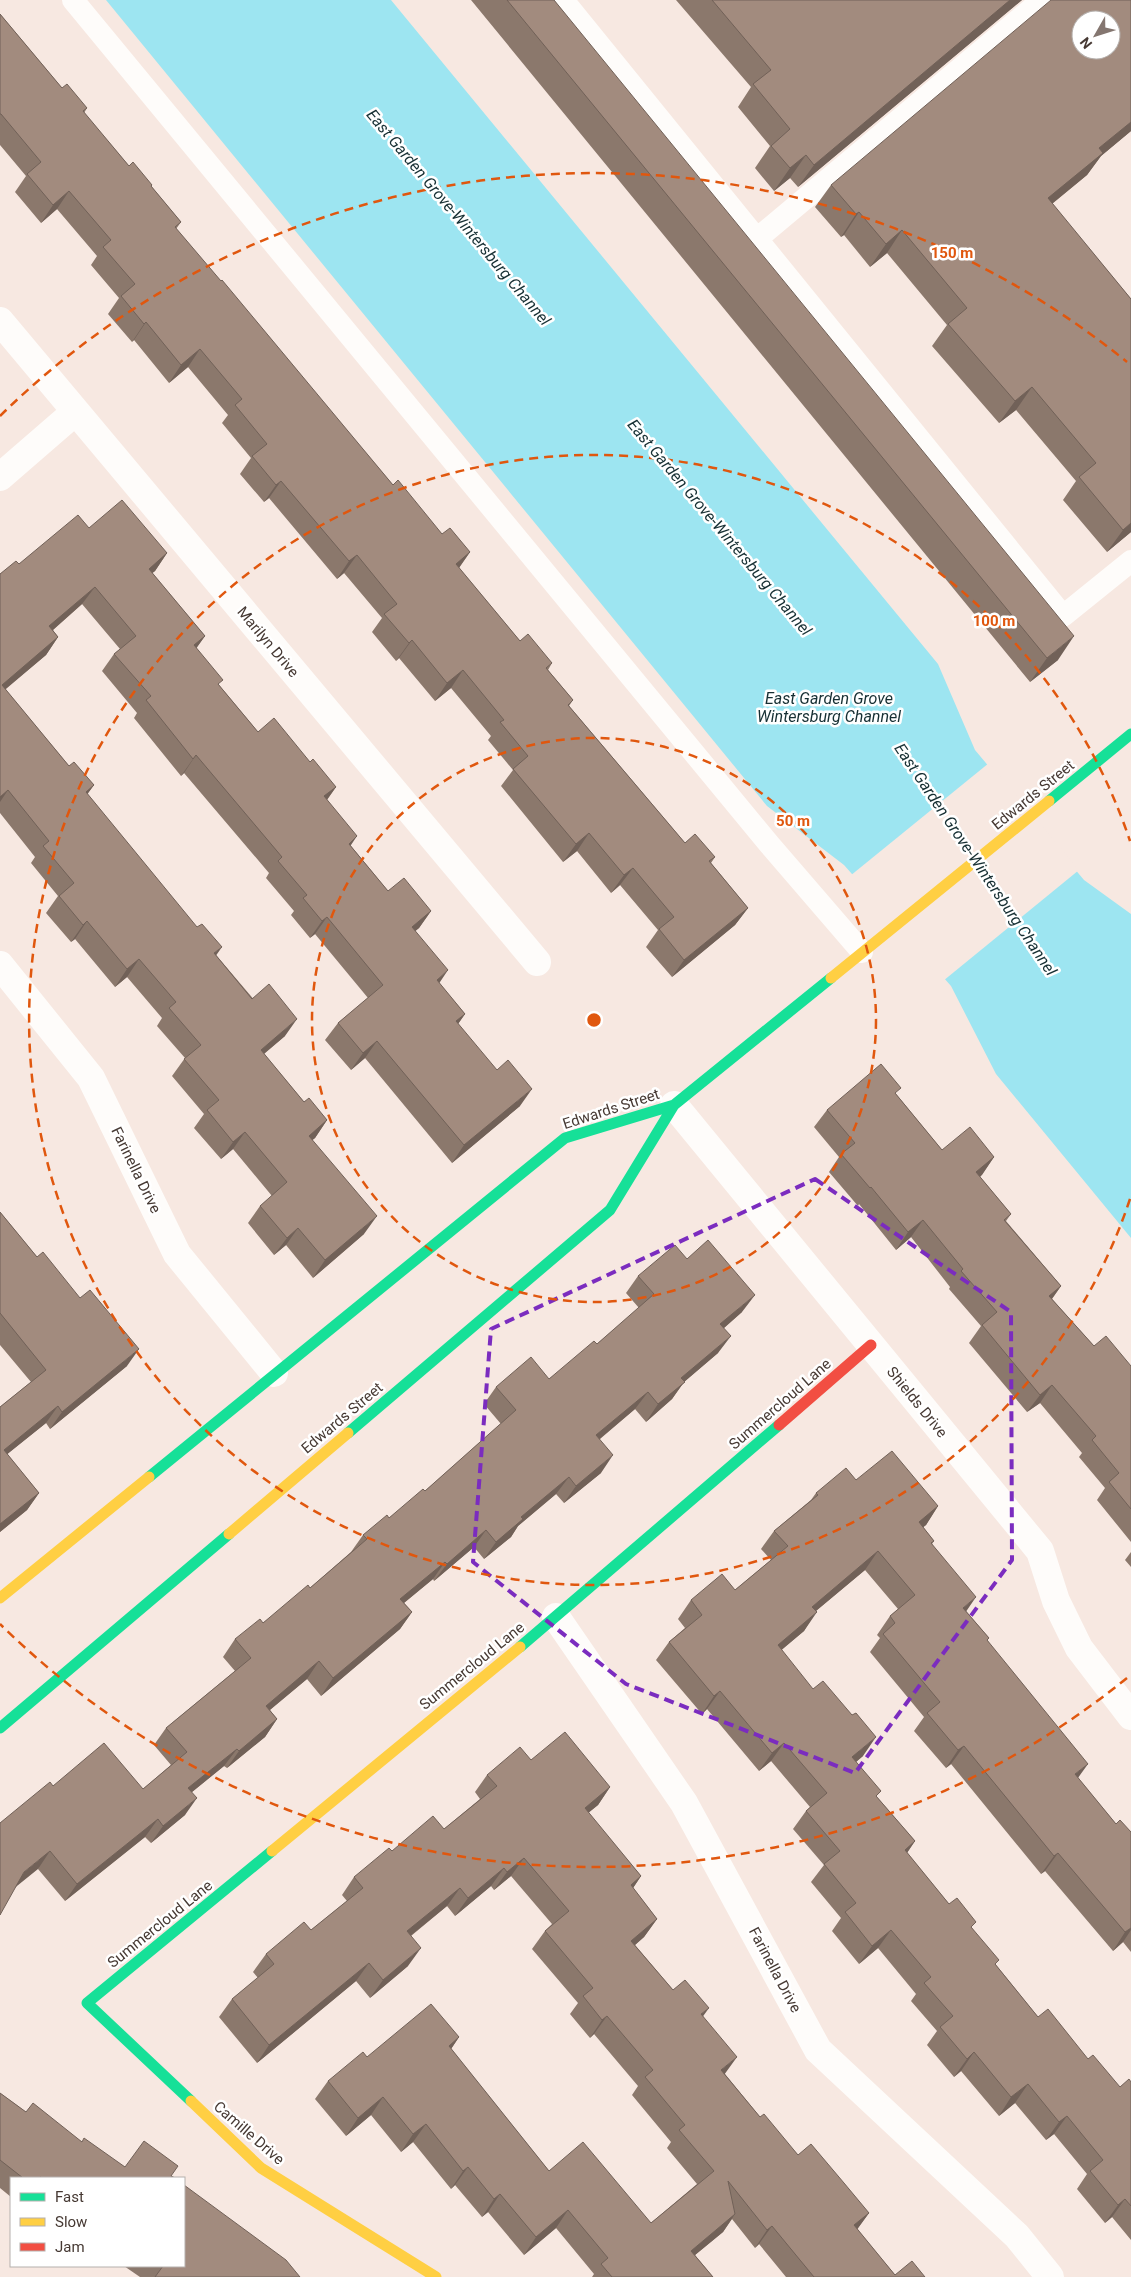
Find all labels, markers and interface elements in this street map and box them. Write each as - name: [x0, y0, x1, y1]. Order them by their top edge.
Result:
- north arrow: [1071, 10, 1121, 60]
- text: N: [1077, 34, 1095, 52]
- water label: East Garden Grove-Wintersburg Channel: [363, 105, 555, 329]
- text: 150 m: [931, 244, 973, 262]
- water label: East Garden Grove-Wintersburg Channel: [624, 415, 816, 639]
- street label: Marilyn Drive: [233, 603, 303, 681]
- text: 100 m: [973, 612, 1015, 630]
- water label: East Garden Grove Wintersburg Channel: [757, 689, 901, 726]
- water label: East Garden Grove-Wintersburg Channel: [890, 739, 1061, 979]
- street label: Edwards Street: [988, 756, 1078, 834]
- text: 50 m: [776, 812, 810, 830]
- centre of rings: [585, 1011, 603, 1029]
- street label: Edwards Street: [560, 1085, 662, 1133]
- street label: Farinella Drive: [107, 1124, 165, 1216]
- street label: Summercloud Lane: [725, 1355, 835, 1453]
- street label: Shields Drive: [883, 1363, 951, 1441]
- street label: Edwards Street: [298, 1379, 386, 1457]
- street label: Summercloud Lane: [416, 1618, 528, 1714]
- street label: Summercloud Lane: [104, 1876, 216, 1972]
- street label: Farinella Drive: [745, 1924, 805, 2016]
- street label: Camille Drive: [210, 2098, 288, 2168]
- legend: [10, 2177, 185, 2267]
- text: Fast: [55, 2188, 84, 2206]
- text: Slow: [55, 2213, 87, 2231]
- text: Jam: [55, 2238, 85, 2256]

